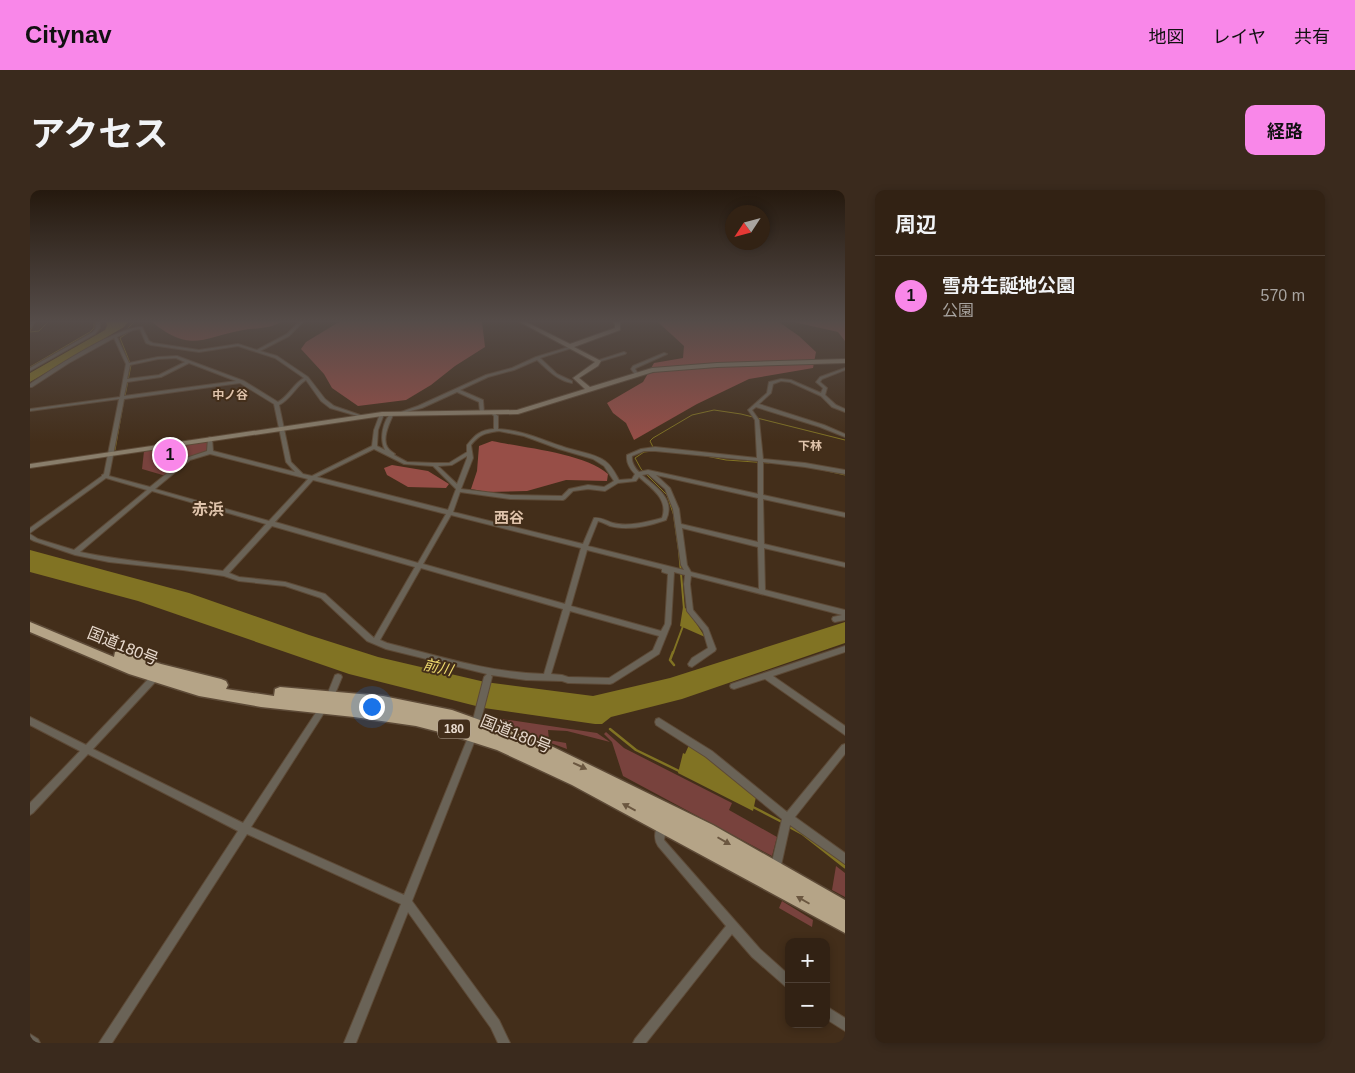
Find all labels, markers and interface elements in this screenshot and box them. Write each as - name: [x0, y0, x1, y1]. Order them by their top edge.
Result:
- text: Citynav: [25, 21, 112, 48]
- text: 地図: [1149, 27, 1185, 47]
- text: レイヤ: [1213, 27, 1266, 47]
- text: 共有: [1294, 27, 1330, 47]
- button: 経路: [1245, 105, 1325, 155]
- text: アクセス: [30, 114, 168, 153]
- north arrow: [725, 205, 770, 250]
- text: 周辺: [895, 213, 937, 236]
- text: 雪舟生誕地公園: [942, 275, 1075, 296]
- text: 1: [907, 287, 915, 304]
- text: 570 m: [1261, 287, 1305, 304]
- text: 公園: [942, 302, 974, 319]
- district label: 中ノ谷: [212, 388, 248, 402]
- pin: 1: [154, 436, 186, 474]
- district label: 下林: [798, 439, 822, 453]
- district label: 赤浜: [192, 501, 224, 518]
- district label: 西谷: [494, 509, 524, 526]
- street label: 国道180号: [85, 624, 161, 668]
- water label: 前川: [421, 655, 456, 679]
- your location: [359, 694, 385, 720]
- street label: 国道180号: [478, 712, 554, 756]
- road number: 180: [438, 720, 470, 738]
- one-way arrow: [573, 763, 587, 771]
- one-way arrow: [622, 803, 636, 811]
- one-way arrow: [717, 837, 732, 845]
- one-way arrow: [795, 896, 810, 904]
- map controls: [785, 938, 830, 1028]
- button: +: [785, 938, 830, 983]
- button: −: [785, 983, 830, 1028]

